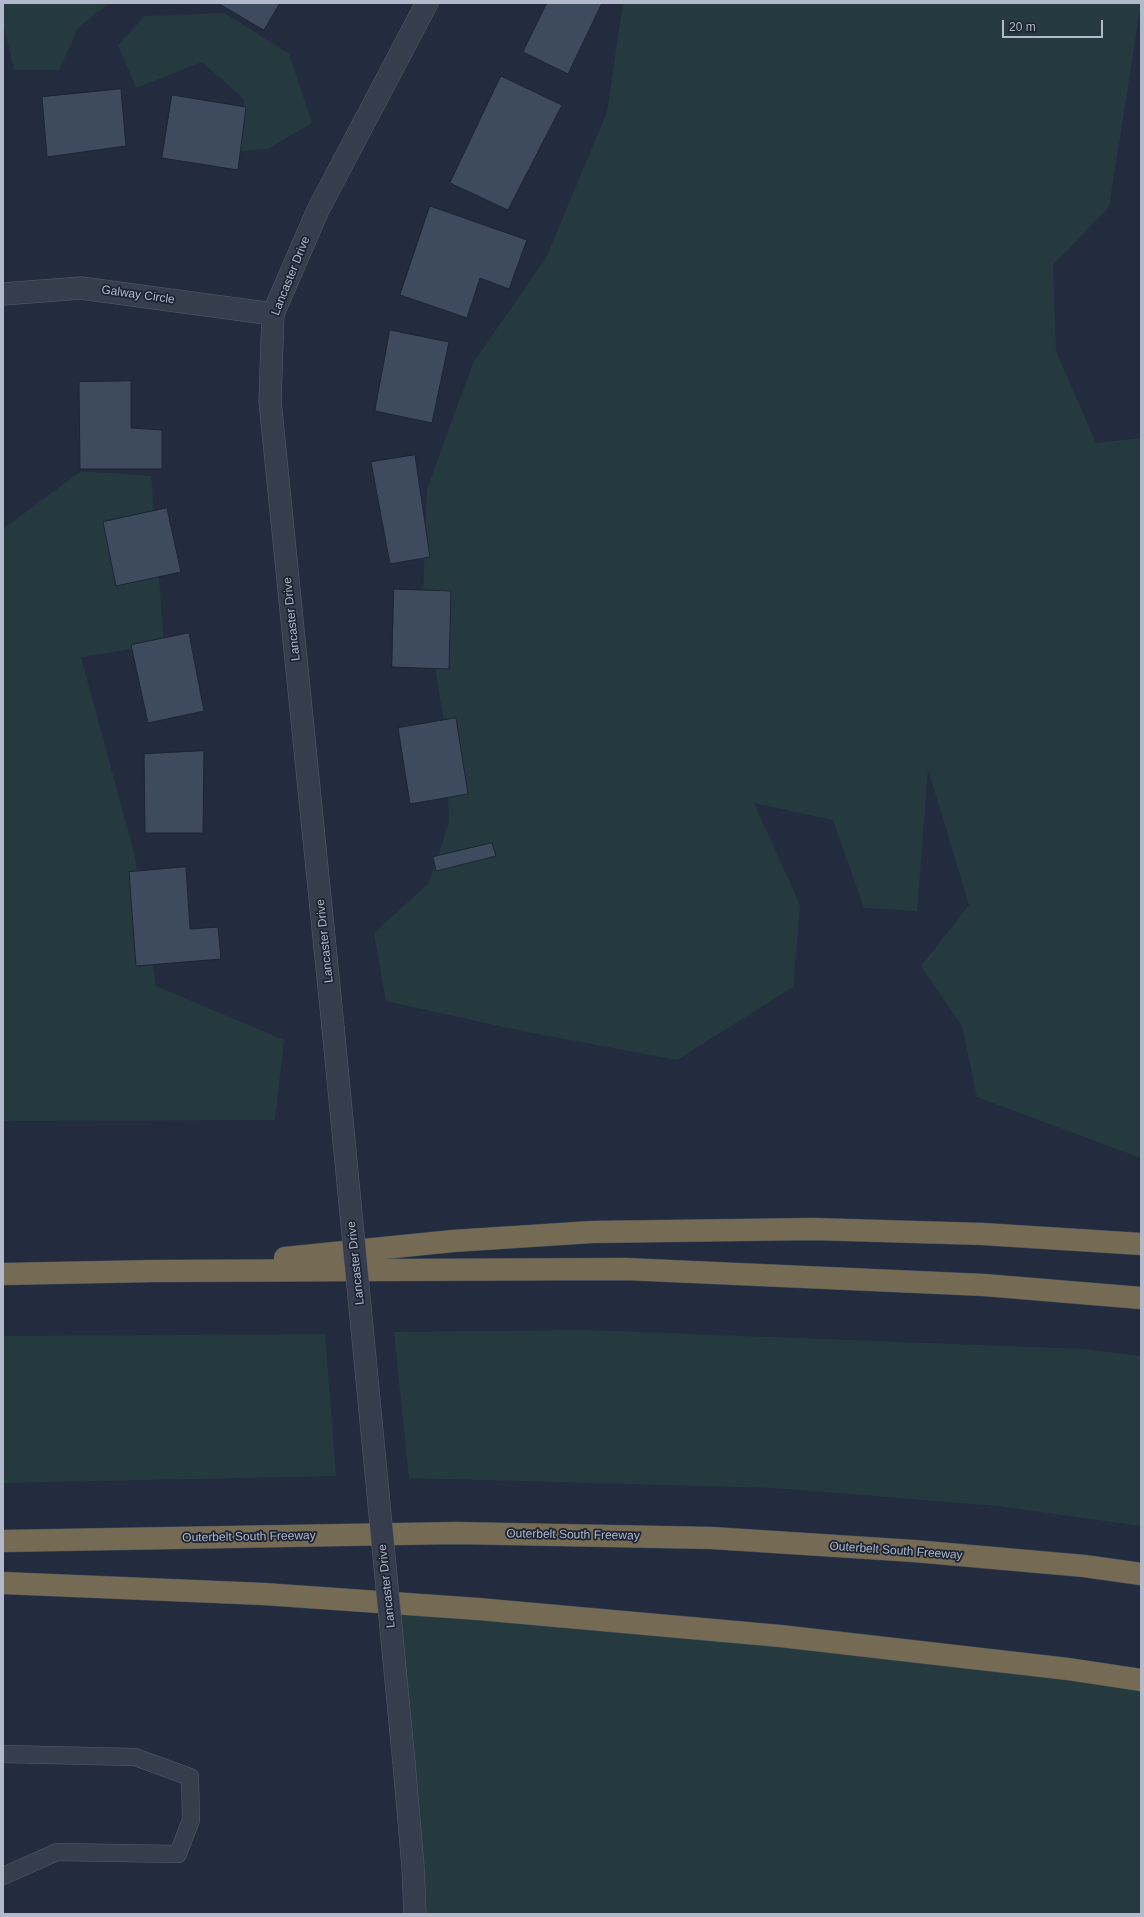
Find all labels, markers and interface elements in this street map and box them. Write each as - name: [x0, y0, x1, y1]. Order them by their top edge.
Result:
- scale bar: [1004, 12, 1105, 38]
- text: 20 m: [1009, 20, 1036, 34]
- street label: Lancaster Drive: [269, 234, 313, 318]
- street label: Galway Circle: [100, 283, 176, 307]
- street label: Lancaster Drive: [280, 576, 304, 662]
- street label: Lancaster Drive: [313, 898, 337, 984]
- street label: Lancaster Drive: [344, 1220, 368, 1306]
- street label: Outerbelt South Freeway: [506, 1527, 640, 1543]
- street label: Outerbelt South Freeway: [182, 1529, 316, 1545]
- street label: Outerbelt South Freeway: [829, 1539, 963, 1563]
- street label: Lancaster Drive: [375, 1543, 399, 1629]

